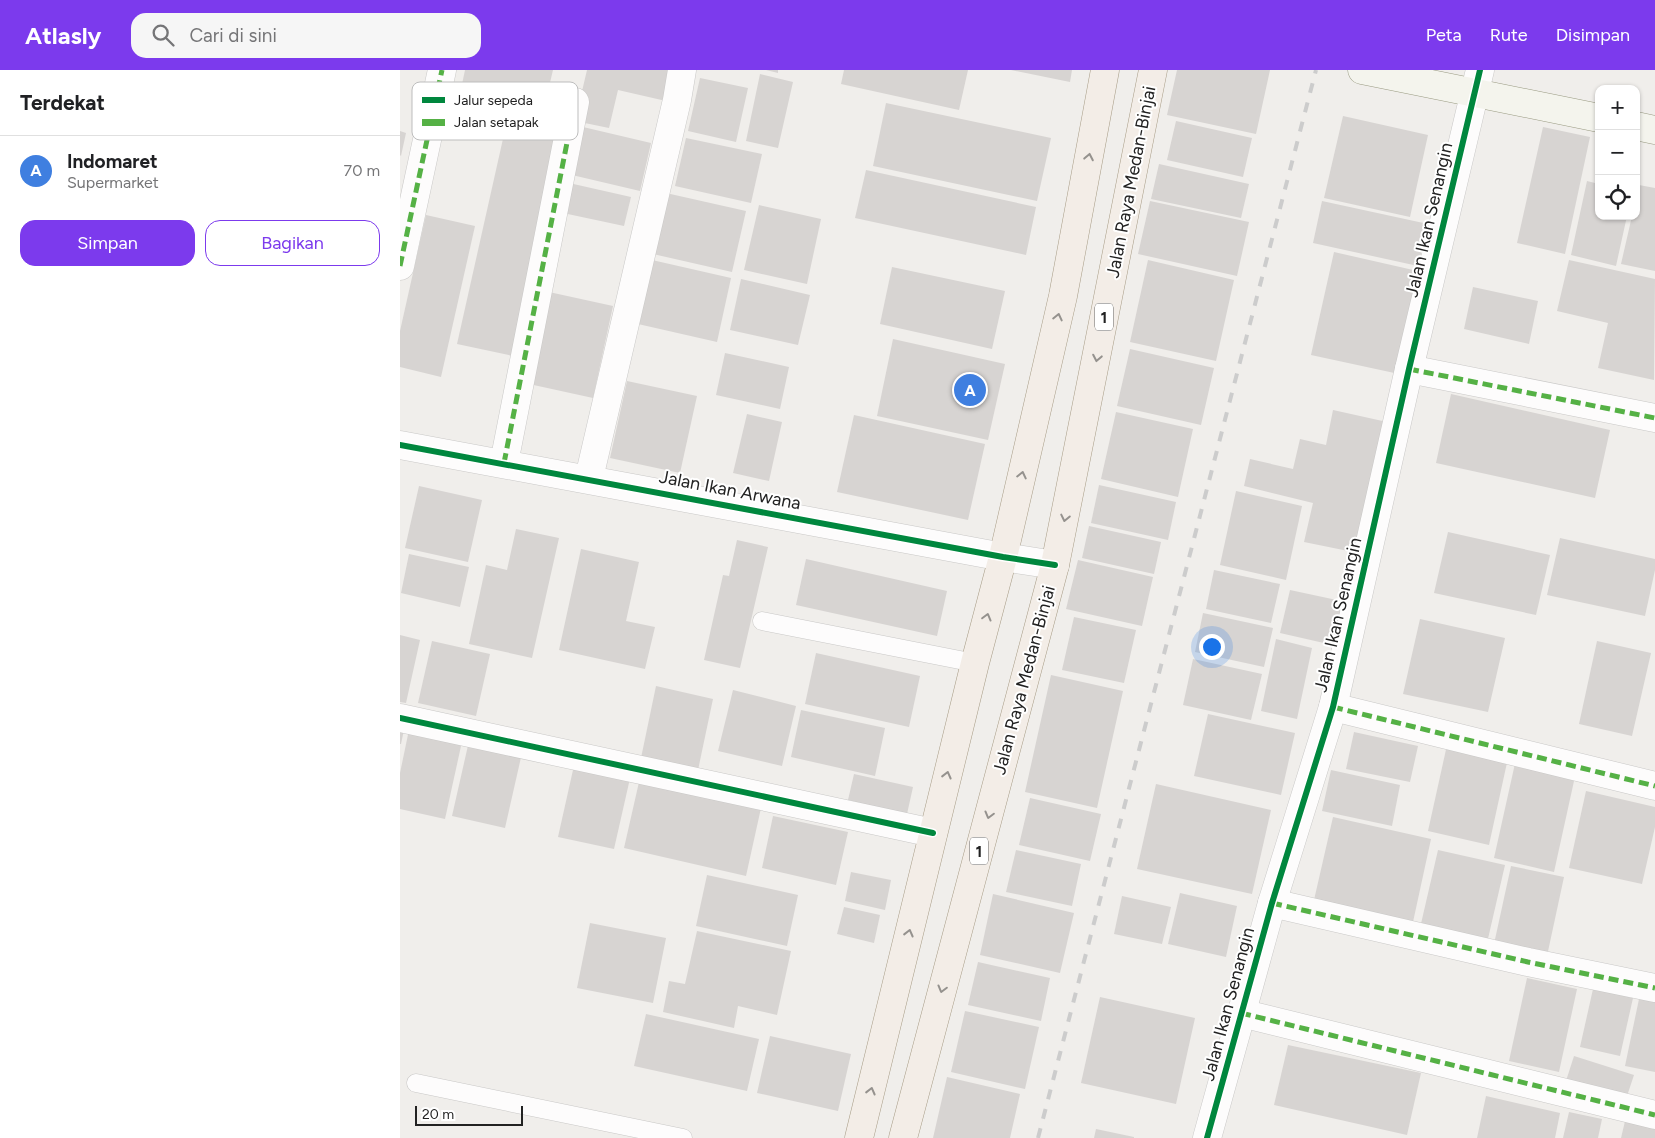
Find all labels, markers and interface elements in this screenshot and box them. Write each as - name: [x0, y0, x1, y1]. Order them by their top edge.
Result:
- search box: [131, 13, 481, 58]
- text: Atlasly: [25, 21, 101, 50]
- icon: search: [149, 21, 177, 49]
- text: Cari di sini: [189, 24, 277, 47]
- text: Peta: [1426, 24, 1462, 46]
- text: Rute: [1490, 24, 1528, 46]
- text: Disimpan: [1556, 24, 1630, 46]
- legend: [412, 82, 578, 140]
- street label: Jalan Raya Medan-Binjai: [1102, 84, 1160, 280]
- map controls: [1595, 85, 1640, 220]
- button: +: [1595, 85, 1640, 130]
- text: Terdekat: [20, 90, 105, 115]
- text: Jalur sepeda: [454, 92, 533, 109]
- text: Jalan setapak: [454, 114, 539, 131]
- button: −: [1595, 130, 1640, 175]
- street label: Jalan Ikan Senangin: [1400, 140, 1458, 300]
- text: Indomaret: [67, 150, 158, 173]
- one-way arrow: [1083, 153, 1093, 162]
- text: A: [30, 161, 42, 180]
- text: 70 m: [344, 161, 380, 180]
- text: Supermarket: [67, 173, 159, 192]
- button: locate: [1595, 175, 1640, 220]
- button: Simpan: [20, 220, 195, 266]
- button: Bagikan: [205, 220, 380, 266]
- road number: 1: [1095, 303, 1113, 330]
- one-way arrow: [1052, 312, 1063, 321]
- one-way arrow: [1092, 354, 1102, 363]
- pin: A: [954, 371, 986, 409]
- street label: Jalan Ikan Arwana: [657, 465, 803, 515]
- one-way arrow: [1016, 471, 1027, 479]
- one-way arrow: [1060, 513, 1071, 522]
- street label: Jalan Ikan Senangin: [1309, 535, 1367, 695]
- street label: Jalan Raya Medan-Binjai: [988, 583, 1060, 777]
- one-way arrow: [981, 614, 991, 622]
- your location: [1199, 634, 1225, 660]
- one-way arrow: [941, 770, 952, 779]
- one-way arrow: [984, 810, 994, 818]
- road number: 1: [970, 838, 988, 864]
- street label: Jalan Ikan Senangin: [1197, 925, 1259, 1083]
- one-way arrow: [903, 928, 914, 937]
- one-way arrow: [938, 984, 948, 992]
- one-way arrow: [865, 1086, 876, 1095]
- scale bar: [415, 1103, 522, 1126]
- text: 20 m: [422, 1106, 454, 1123]

